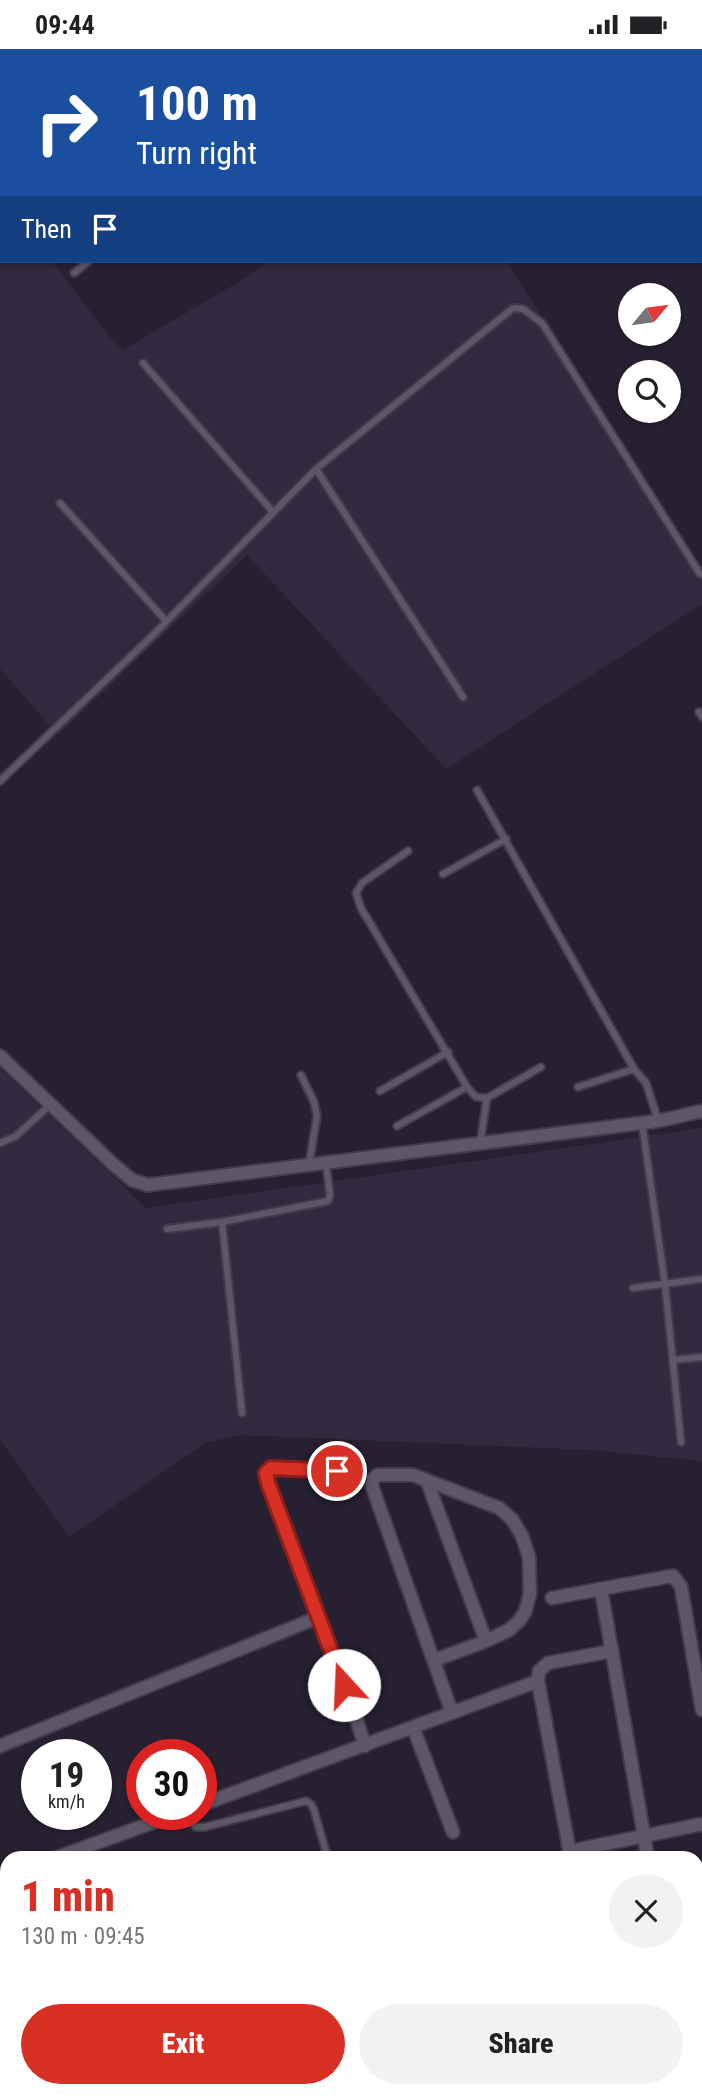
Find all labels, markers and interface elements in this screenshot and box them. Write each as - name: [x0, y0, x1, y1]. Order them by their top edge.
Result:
- text: 09:44: [35, 10, 95, 40]
- text: 100 m: [136, 75, 258, 132]
- icon: right: [21, 77, 112, 168]
- text: Turn right: [136, 134, 257, 172]
- icon: arrive: [86, 210, 124, 248]
- text: Then: [21, 214, 72, 244]
- north arrow: [618, 283, 681, 347]
- map controls: [618, 283, 681, 423]
- button: search: [618, 360, 681, 423]
- pin: [307, 1441, 367, 1501]
- icon: arrive: [318, 1452, 356, 1490]
- position arrow: [307, 1648, 381, 1722]
- speed limit sign: 30: [126, 1739, 217, 1830]
- text: 19: [49, 1755, 84, 1796]
- text: km/h: [48, 1791, 85, 1812]
- text: 1 min: [21, 1872, 115, 1921]
- button: close: [609, 1874, 683, 1948]
- text: 130 m · 09:45: [21, 1923, 145, 1950]
- button: Exit: [21, 2004, 345, 2084]
- button: Share: [359, 2004, 683, 2084]

